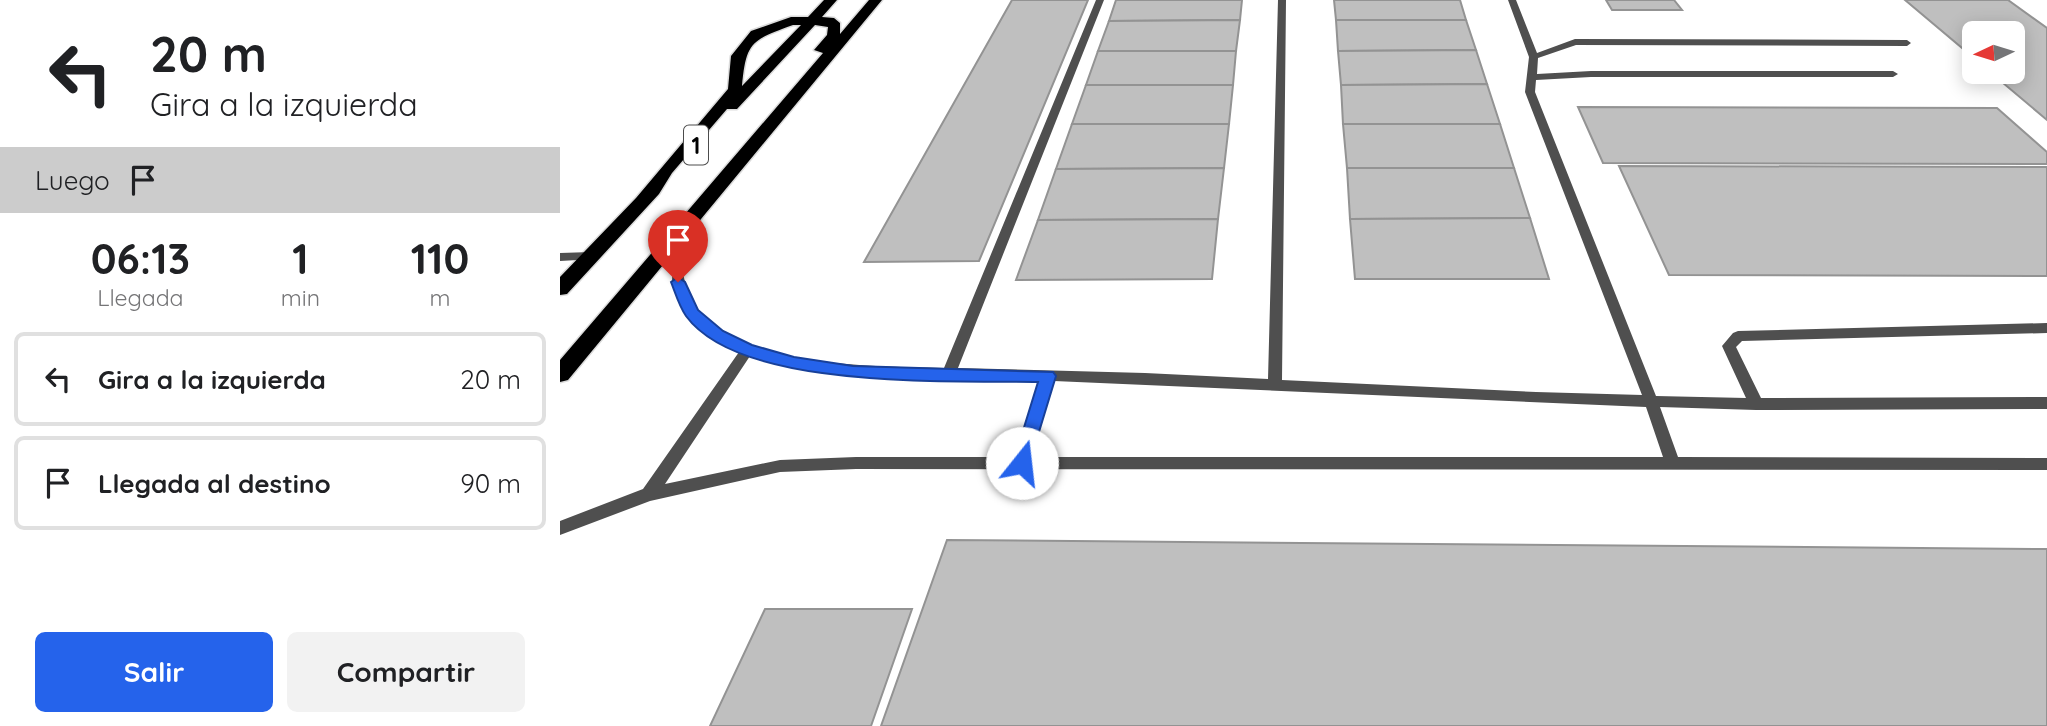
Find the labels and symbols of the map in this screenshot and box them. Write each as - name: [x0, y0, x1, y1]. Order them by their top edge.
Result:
- north arrow: [1962, 21, 2025, 84]
- road number: 1: [684, 126, 708, 164]
- pin: [648, 210, 708, 282]
- position arrow: [985, 426, 1059, 500]

